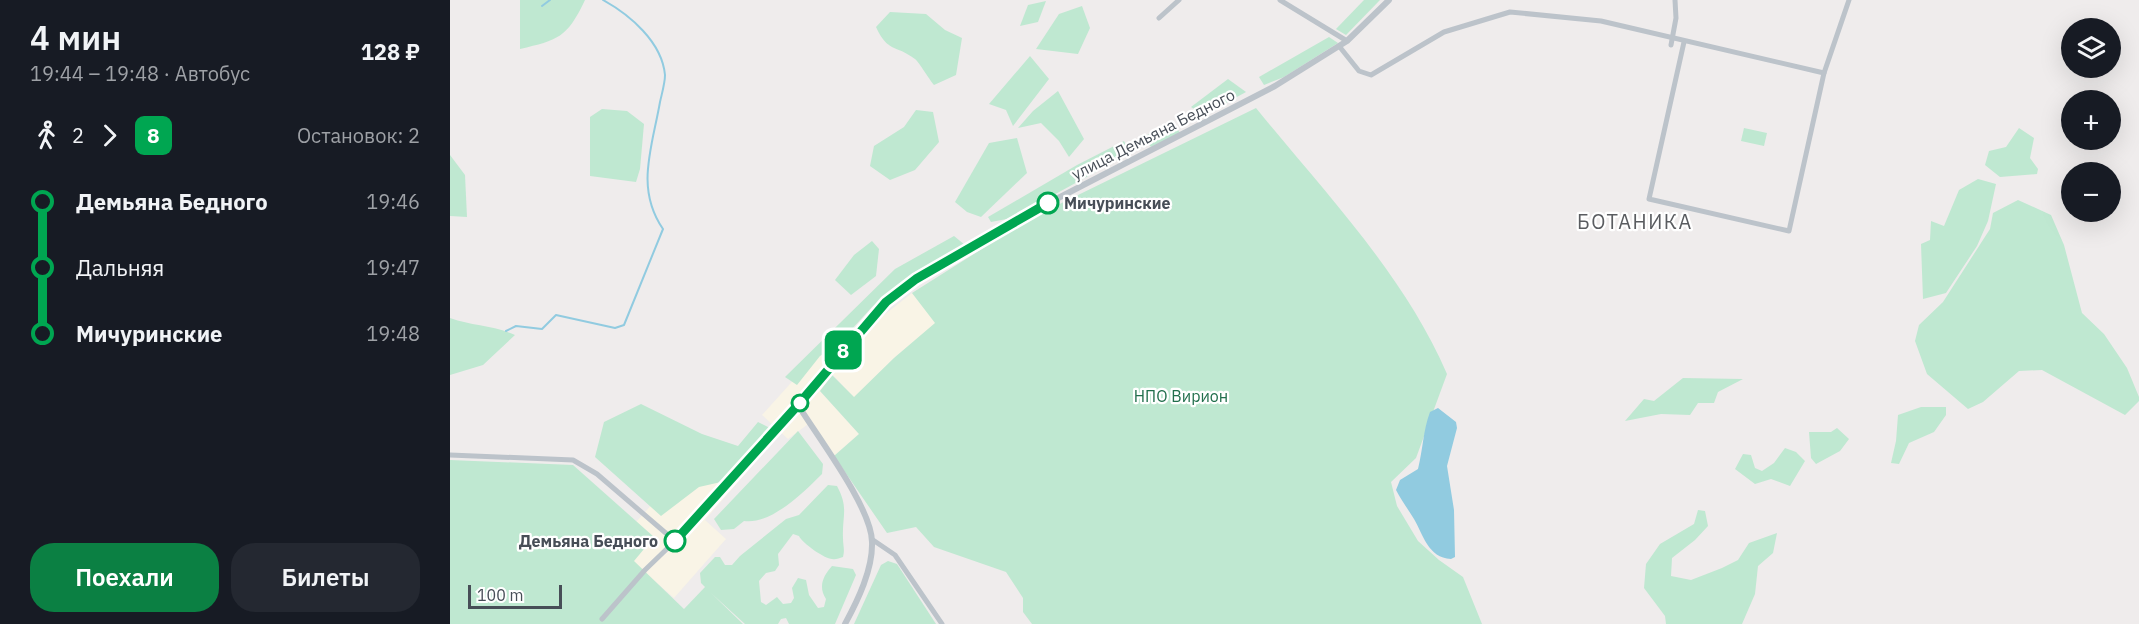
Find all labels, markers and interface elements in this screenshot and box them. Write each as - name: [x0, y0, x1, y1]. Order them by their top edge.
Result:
- text: 4 мин: [30, 16, 121, 59]
- map controls: [2061, 18, 2121, 222]
- button: layers: [2061, 18, 2121, 78]
- text: 128 ₽: [361, 37, 420, 66]
- text: 19:44 – 19:48 · Автобус: [30, 60, 250, 87]
- street label: улица Демьяна Бедного: [1068, 84, 1238, 184]
- button: +: [2061, 90, 2121, 150]
- icon: walk: [30, 119, 63, 152]
- icon: forward: [93, 119, 126, 152]
- text: 8: [147, 121, 160, 149]
- text: 2: [72, 122, 84, 149]
- text: Остановок: 2: [297, 122, 420, 149]
- button: −: [2061, 162, 2121, 222]
- text: Демьяна Бедного: [76, 187, 268, 216]
- text: 19:46: [366, 188, 420, 215]
- marker: Мичуринские: [1037, 192, 1059, 214]
- place label: Мичуринские: [1064, 193, 1171, 213]
- district label: БОТАНИКА: [1577, 208, 1693, 235]
- text: Дальняя: [76, 253, 164, 282]
- text: 19:47: [366, 254, 420, 281]
- text: Мичуринские: [76, 319, 222, 348]
- text: 19:48: [366, 320, 420, 347]
- line badge: 8: [824, 330, 862, 370]
- text: 8: [837, 336, 849, 364]
- park label: НПО Вирион: [1134, 386, 1228, 406]
- unlabelled marker: [791, 394, 809, 412]
- marker: Демьяна Бедного: [664, 530, 686, 552]
- place label: Демьяна Бедного: [519, 531, 658, 551]
- button: Поехали: [30, 543, 219, 612]
- button: Билеты: [231, 543, 420, 612]
- scale bar: [468, 582, 562, 610]
- text: 100 m: [477, 585, 524, 605]

